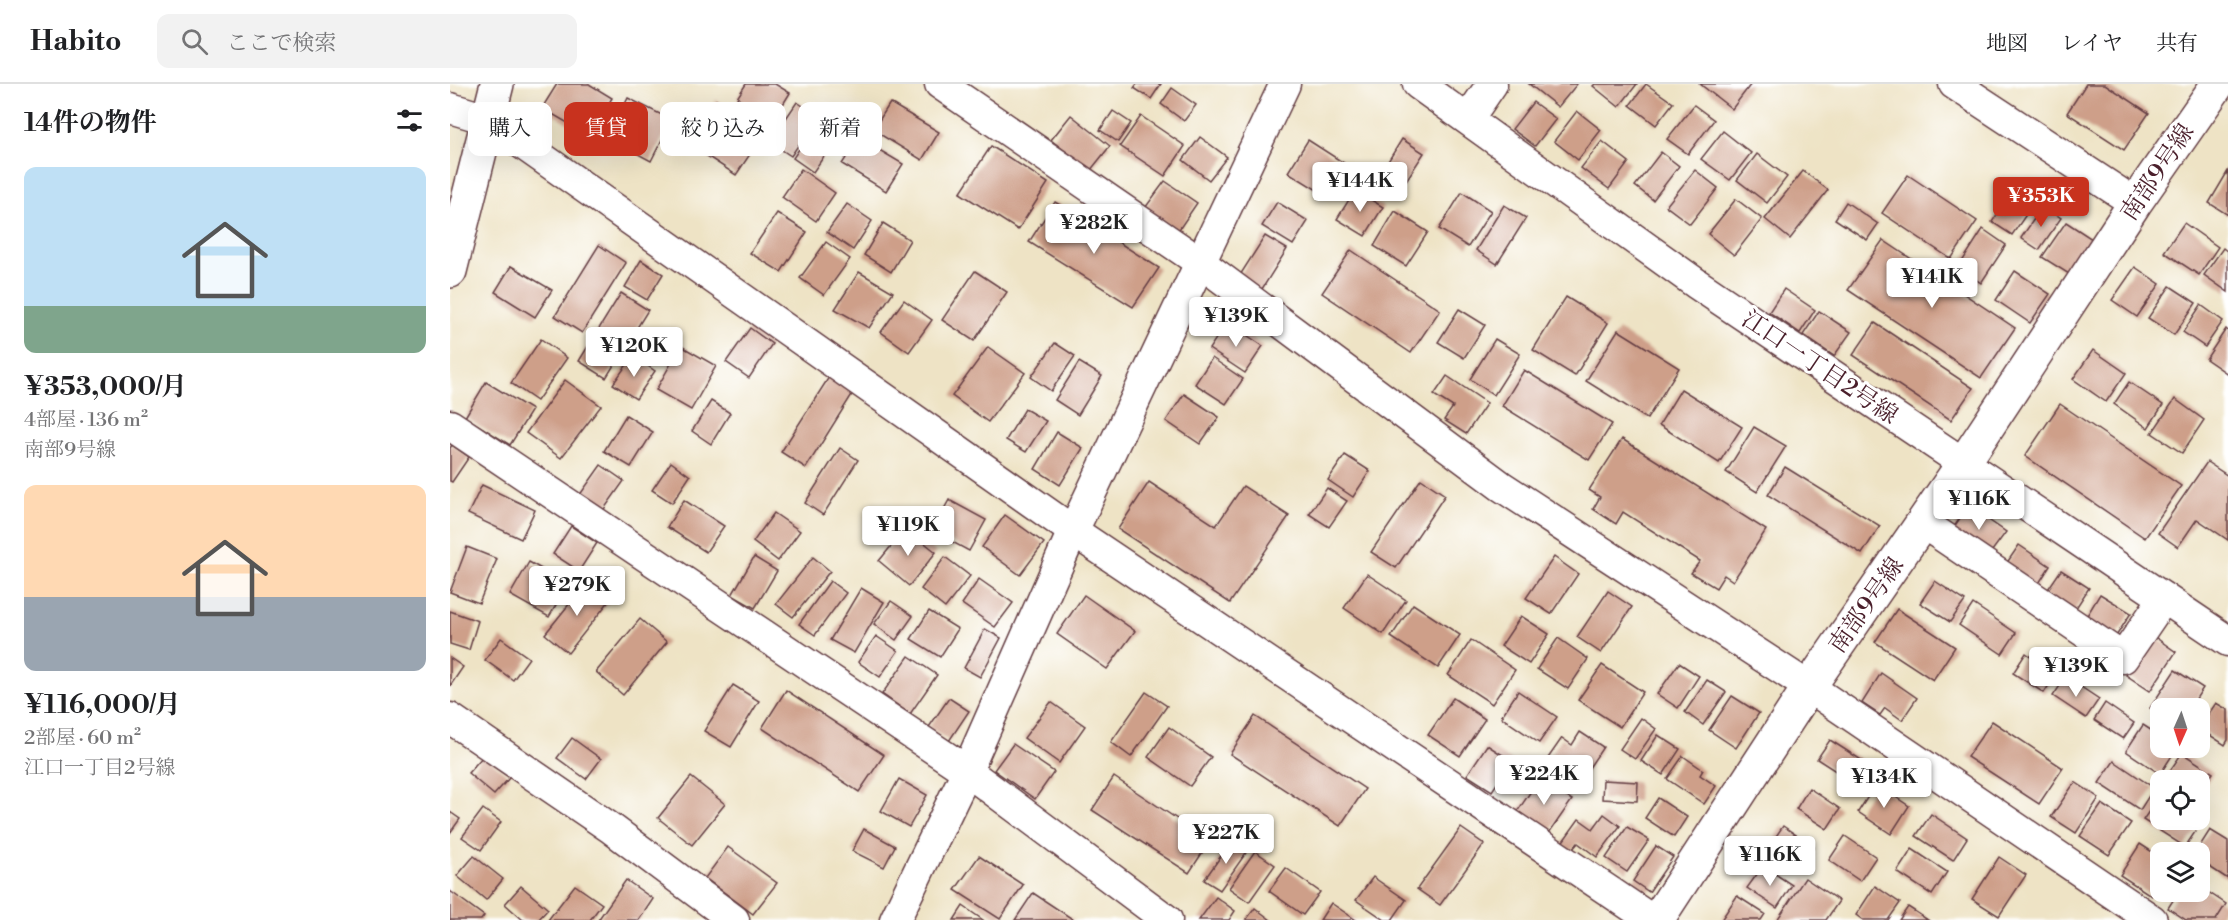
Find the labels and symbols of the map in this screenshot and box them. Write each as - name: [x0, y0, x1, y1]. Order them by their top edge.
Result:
- street label: 南部9号線: [2114, 118, 2201, 227]
- pin: ¥144K: [1318, 162, 1402, 213]
- pin: ¥353K: [1999, 177, 2083, 228]
- pin: ¥282K: [1052, 204, 1136, 255]
- pin: ¥141K: [1890, 258, 1974, 309]
- pin: ¥139K: [1194, 297, 1278, 348]
- street label: 江口一丁目2号線: [1736, 305, 1903, 431]
- pin: ¥120K: [592, 327, 676, 378]
- pin: ¥116K: [1937, 480, 2021, 531]
- pin: ¥119K: [866, 506, 950, 557]
- street label: 南部9号線: [1823, 552, 1911, 659]
- pin: ¥279K: [535, 566, 619, 617]
- pin: ¥139K: [2034, 647, 2118, 698]
- north arrow: [2150, 698, 2210, 758]
- pin: ¥224K: [1502, 755, 1586, 806]
- pin: ¥134K: [1842, 758, 1926, 809]
- pin: ¥227K: [1184, 814, 1268, 865]
- pin: ¥116K: [1728, 836, 1812, 887]

